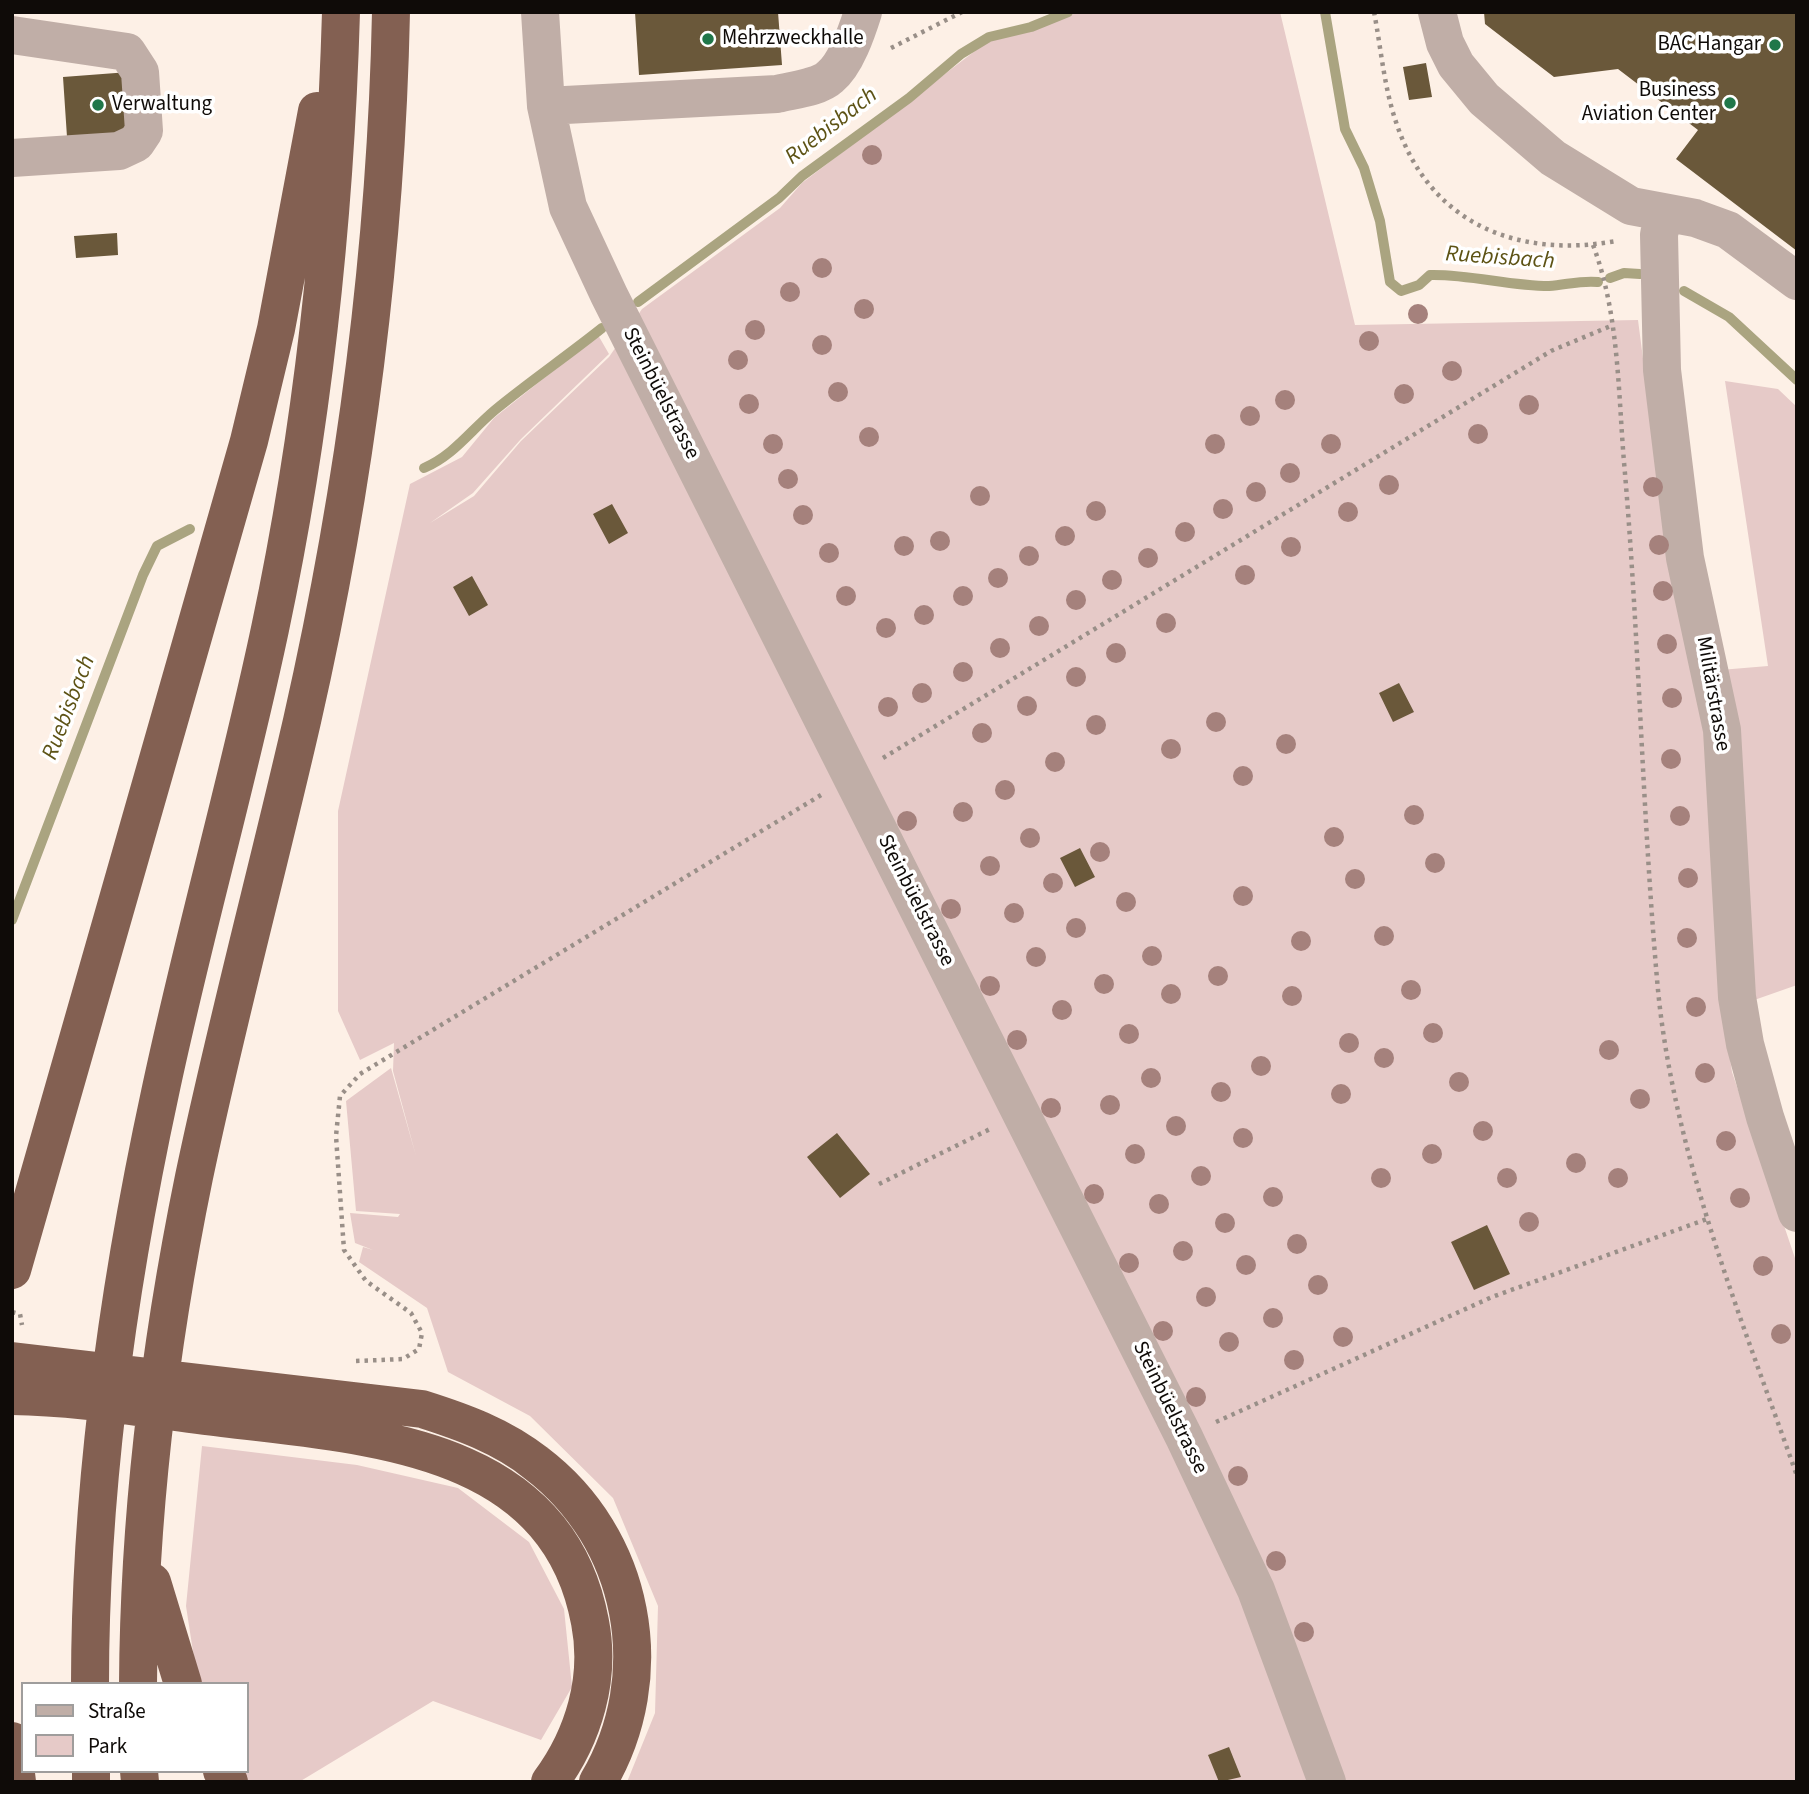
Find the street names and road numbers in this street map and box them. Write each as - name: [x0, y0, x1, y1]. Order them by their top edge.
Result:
- street label: Steinbüelstrasse: [616, 324, 704, 464]
- street label: Militärstrasse: [1689, 635, 1735, 753]
- street label: Steinbüelstrasse: [871, 831, 959, 971]
- street label: Steinbüelstrasse: [1126, 1338, 1212, 1478]

